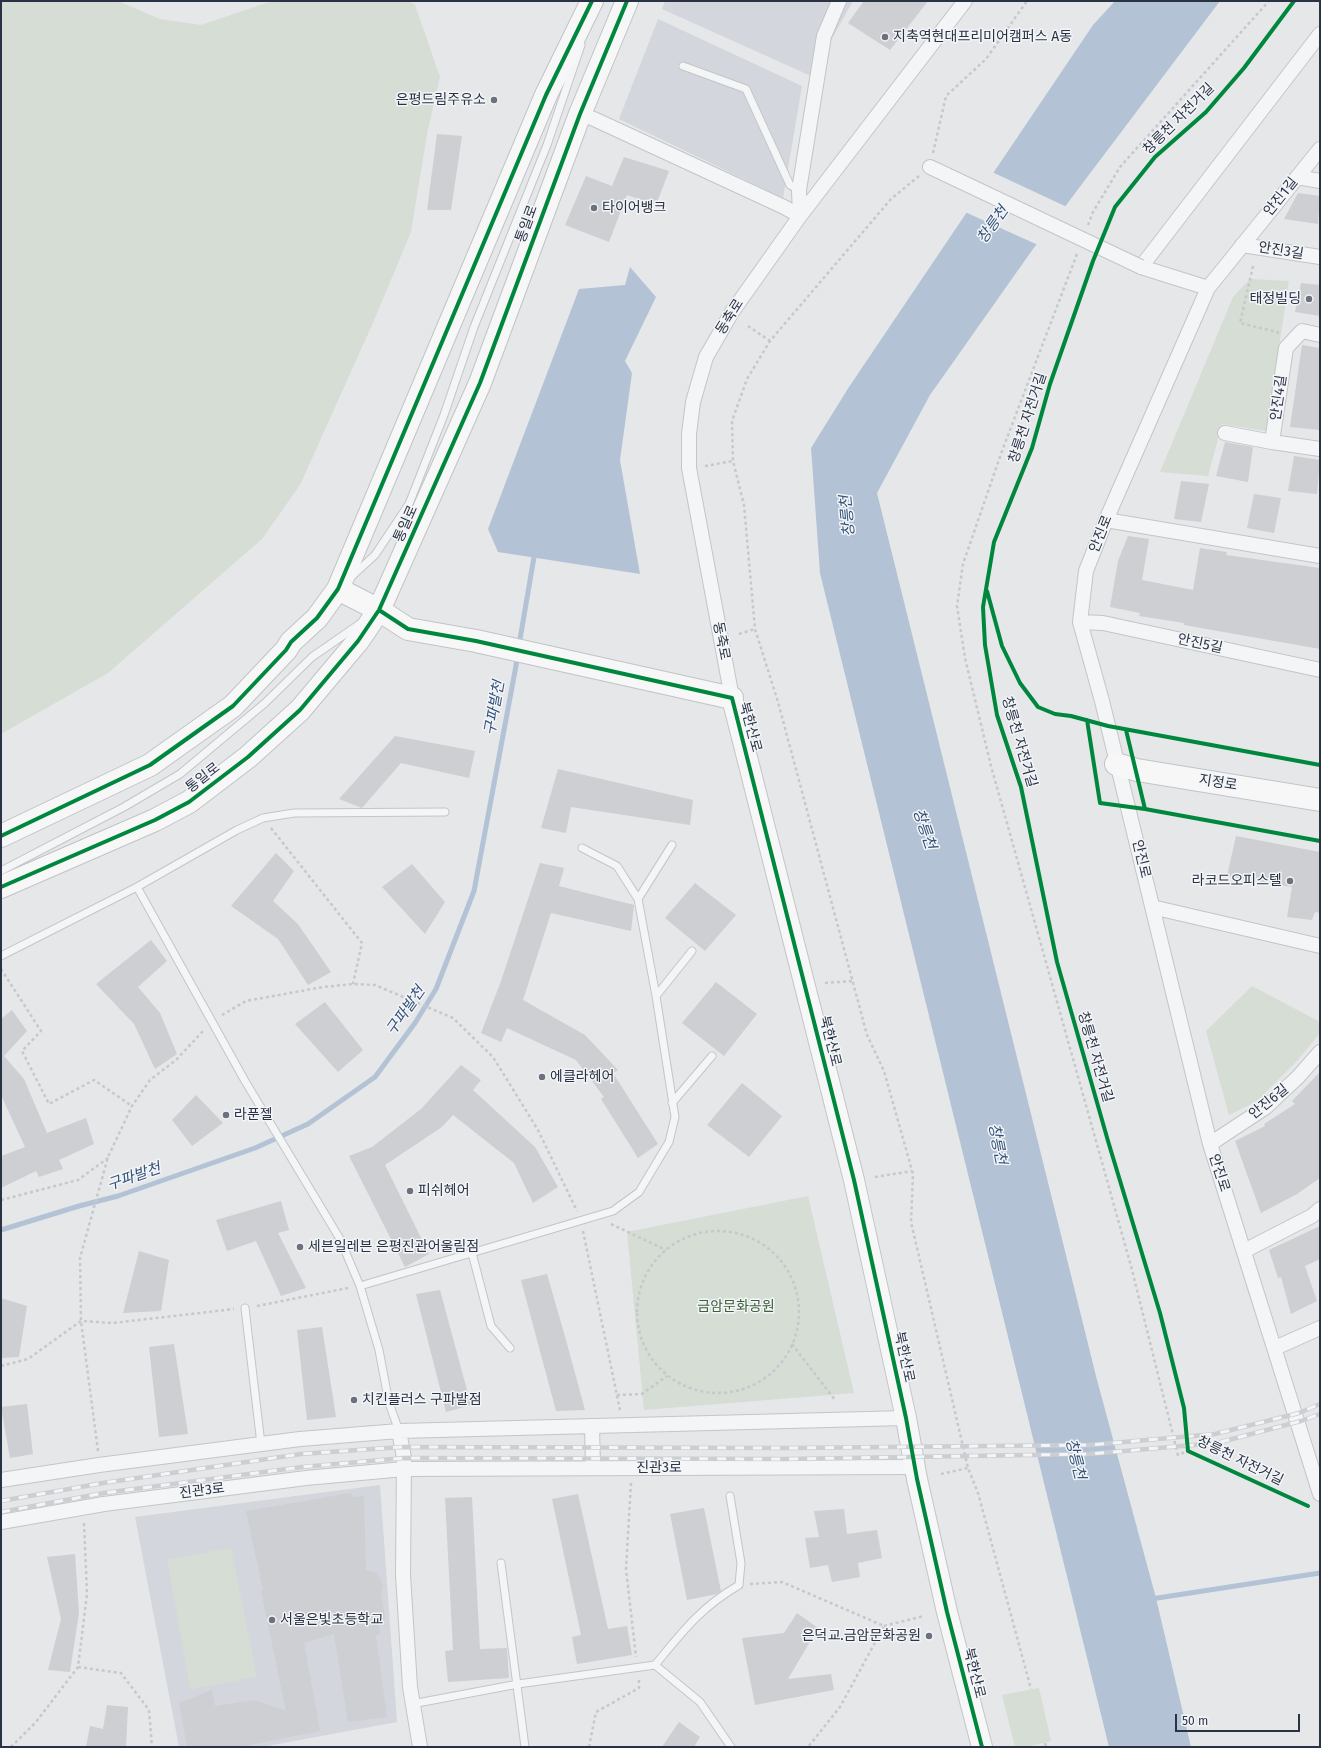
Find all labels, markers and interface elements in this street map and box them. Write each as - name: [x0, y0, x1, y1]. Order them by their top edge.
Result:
- place label: 지축역현대프리미어캠퍼스 A동: [893, 29, 1072, 45]
- marker: 지축역현대프리미어캠퍼스 A동: [880, 32, 890, 42]
- street label: 창릉천 자전거길: [1140, 80, 1218, 158]
- place label: 은평드림주유소: [396, 92, 486, 108]
- marker: 은평드림주유소: [489, 95, 499, 105]
- street label: 안진1길: [1260, 174, 1302, 220]
- place label: 타이어뱅크: [602, 200, 666, 216]
- street label: 통일로: [512, 203, 542, 245]
- marker: 타이어뱅크: [589, 203, 599, 213]
- water label: 창릉천: [974, 203, 1012, 247]
- street label: 안진3길: [1257, 239, 1305, 263]
- place label: 태정빌딩: [1249, 291, 1301, 307]
- marker: 태정빌딩: [1304, 294, 1314, 304]
- street label: 동축로: [713, 296, 747, 338]
- street label: 창릉천 자전거길: [1006, 371, 1050, 465]
- street label: 안진4길: [1267, 374, 1291, 422]
- water label: 창릉천: [837, 495, 859, 537]
- street label: 통일로: [390, 503, 422, 545]
- street label: 안진로: [1086, 513, 1116, 555]
- street label: 동축로: [709, 620, 733, 662]
- street label: 안진5길: [1176, 631, 1224, 657]
- water label: 구파발천: [481, 679, 509, 737]
- street label: 창릉천 자전거길: [998, 695, 1040, 789]
- street label: 북한산로: [735, 700, 765, 754]
- street label: 통일로: [183, 759, 223, 797]
- street label: 지정로: [1198, 772, 1238, 794]
- water label: 창릉천: [909, 806, 939, 852]
- street label: 안진로: [1128, 838, 1154, 880]
- place label: 라코드오피스텔: [1192, 873, 1282, 889]
- marker: 라코드오피스텔: [1285, 876, 1295, 886]
- water label: 구파발천: [383, 983, 429, 1039]
- street label: 창릉천 자전거길: [1074, 1010, 1116, 1104]
- street label: 북한산로: [816, 1014, 844, 1068]
- place label: 에클라헤어: [550, 1069, 614, 1085]
- marker: 에클라헤어: [537, 1072, 547, 1082]
- street label: 안진6길: [1246, 1081, 1292, 1123]
- place label: 라푼젤: [234, 1107, 273, 1123]
- marker: 라푼젤: [221, 1110, 231, 1120]
- water label: 창릉천: [984, 1122, 1010, 1166]
- street label: 안진로: [1205, 1152, 1233, 1194]
- water label: 구파발천: [105, 1160, 163, 1194]
- place label: 피쉬헤어: [418, 1183, 470, 1199]
- marker: 피쉬헤어: [405, 1186, 415, 1196]
- place label: 세븐일레븐 은평진관어울림점: [308, 1239, 479, 1255]
- marker: 세븐일레븐 은평진관어울림점: [295, 1242, 305, 1252]
- park label: 금암문화공원: [697, 1299, 775, 1315]
- street label: 북한산로: [890, 1330, 918, 1384]
- place label: 치킨플러스 구파발점: [362, 1392, 482, 1408]
- marker: 치킨플러스 구파발점: [349, 1395, 359, 1405]
- street label: 창릉천 자전거길: [1194, 1433, 1286, 1489]
- water label: 창릉천: [1061, 1437, 1089, 1481]
- street label: 진관3로: [636, 1460, 682, 1476]
- street label: 진관3로: [178, 1480, 226, 1502]
- place label: 서울은빛초등학교: [280, 1612, 383, 1628]
- marker: 서울은빛초등학교: [267, 1615, 277, 1625]
- place label: 은덕교.금암문화공원: [802, 1628, 921, 1644]
- marker: 은덕교.금암문화공원: [924, 1631, 934, 1641]
- street label: 북한산로: [960, 1646, 988, 1700]
- scale bar: [1177, 1706, 1302, 1732]
- text: 50 m: [1182, 1714, 1208, 1728]

